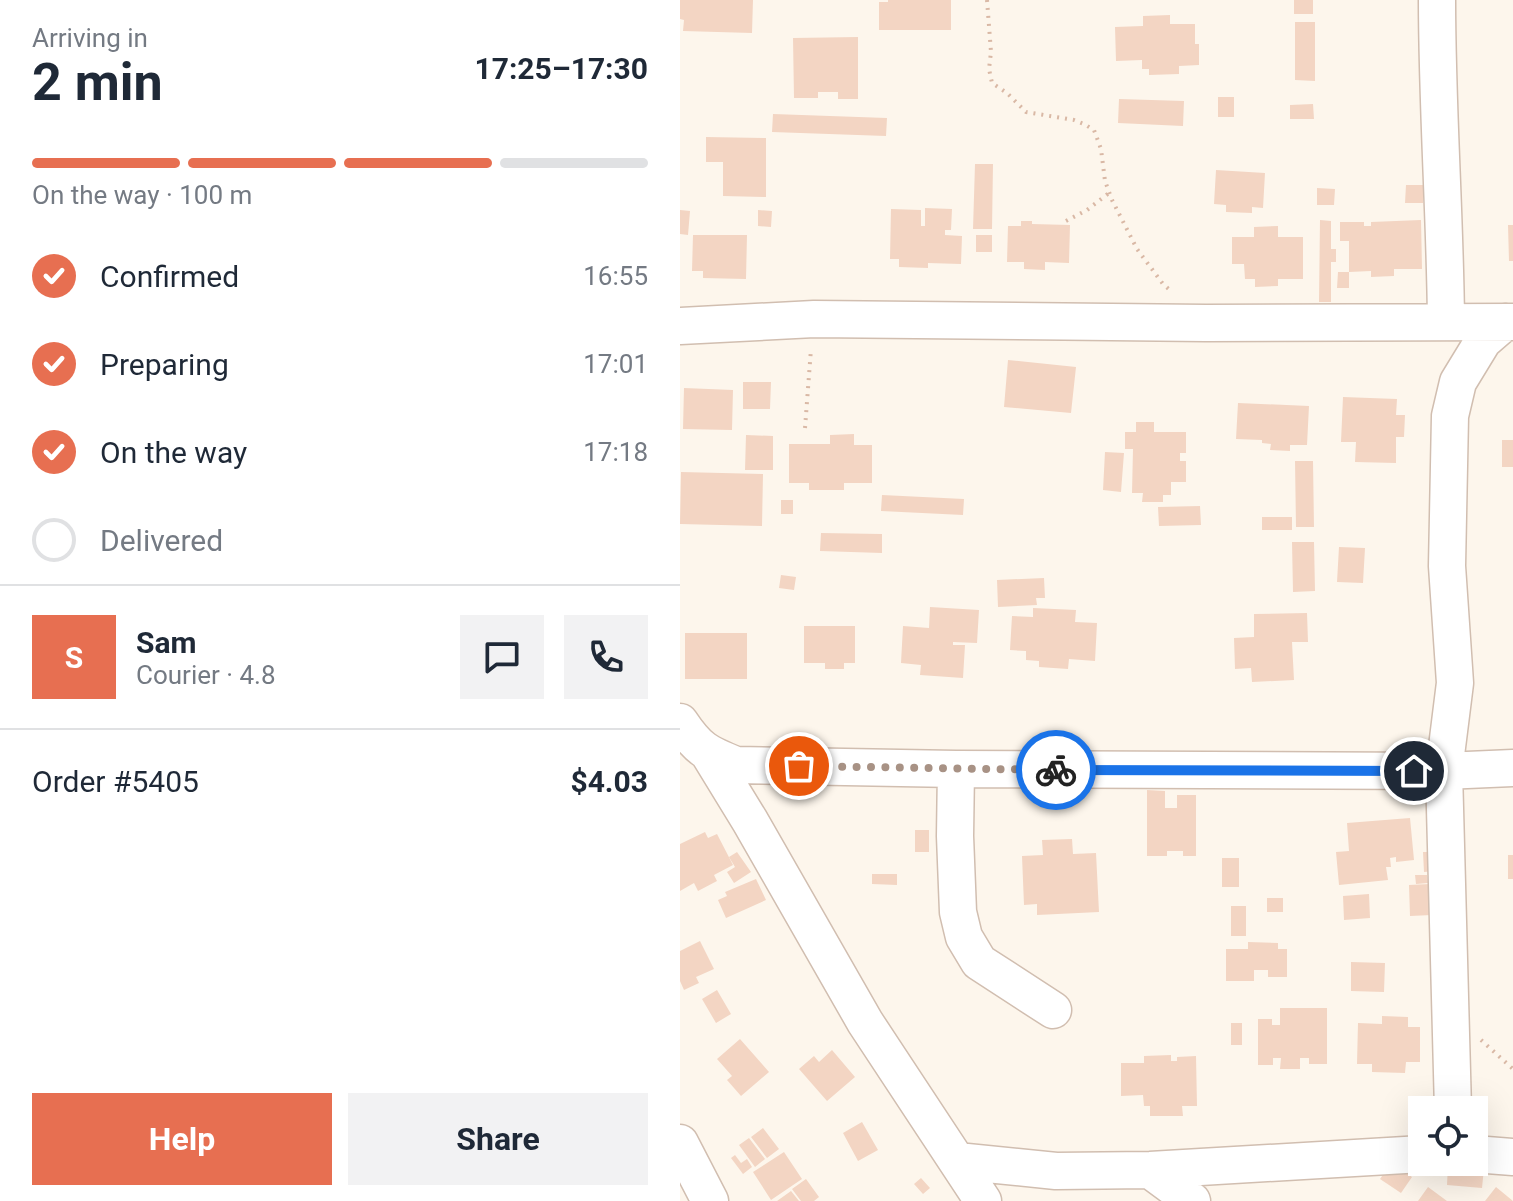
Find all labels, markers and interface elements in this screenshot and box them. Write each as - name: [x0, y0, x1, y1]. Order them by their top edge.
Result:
- text: Arriving in: [32, 23, 148, 53]
- text: 17:25–17:30: [474, 51, 648, 86]
- text: 2 min: [32, 52, 163, 113]
- text: On the way · 100 m: [32, 180, 252, 210]
- icon: check: [32, 254, 76, 298]
- text: Confirmed: [100, 259, 239, 294]
- text: 16:55: [583, 261, 648, 291]
- icon: check: [32, 342, 76, 386]
- text: Preparing: [100, 347, 229, 382]
- text: 17:01: [583, 349, 648, 379]
- icon: check: [32, 430, 76, 474]
- text: On the way: [100, 435, 247, 470]
- text: 17:18: [583, 437, 648, 467]
- text: Delivered: [100, 523, 223, 558]
- button: chat: [460, 615, 544, 699]
- button: phone: [564, 615, 648, 699]
- text: Sam: [136, 625, 197, 660]
- text: S: [65, 640, 83, 675]
- text: Courier · 4.8: [136, 660, 276, 690]
- courier: [1016, 730, 1096, 810]
- pin: [765, 732, 833, 800]
- pin: [1380, 737, 1448, 805]
- icon: bag: [777, 744, 821, 788]
- icon: bike: [1034, 748, 1078, 792]
- icon: home: [1392, 749, 1436, 793]
- text: Order #5405: [32, 764, 199, 799]
- text: $4.03: [570, 764, 648, 799]
- button: Help: [32, 1093, 332, 1185]
- button: Share: [348, 1093, 648, 1185]
- map controls: [1408, 1096, 1488, 1176]
- button: locate: [1408, 1096, 1488, 1176]

